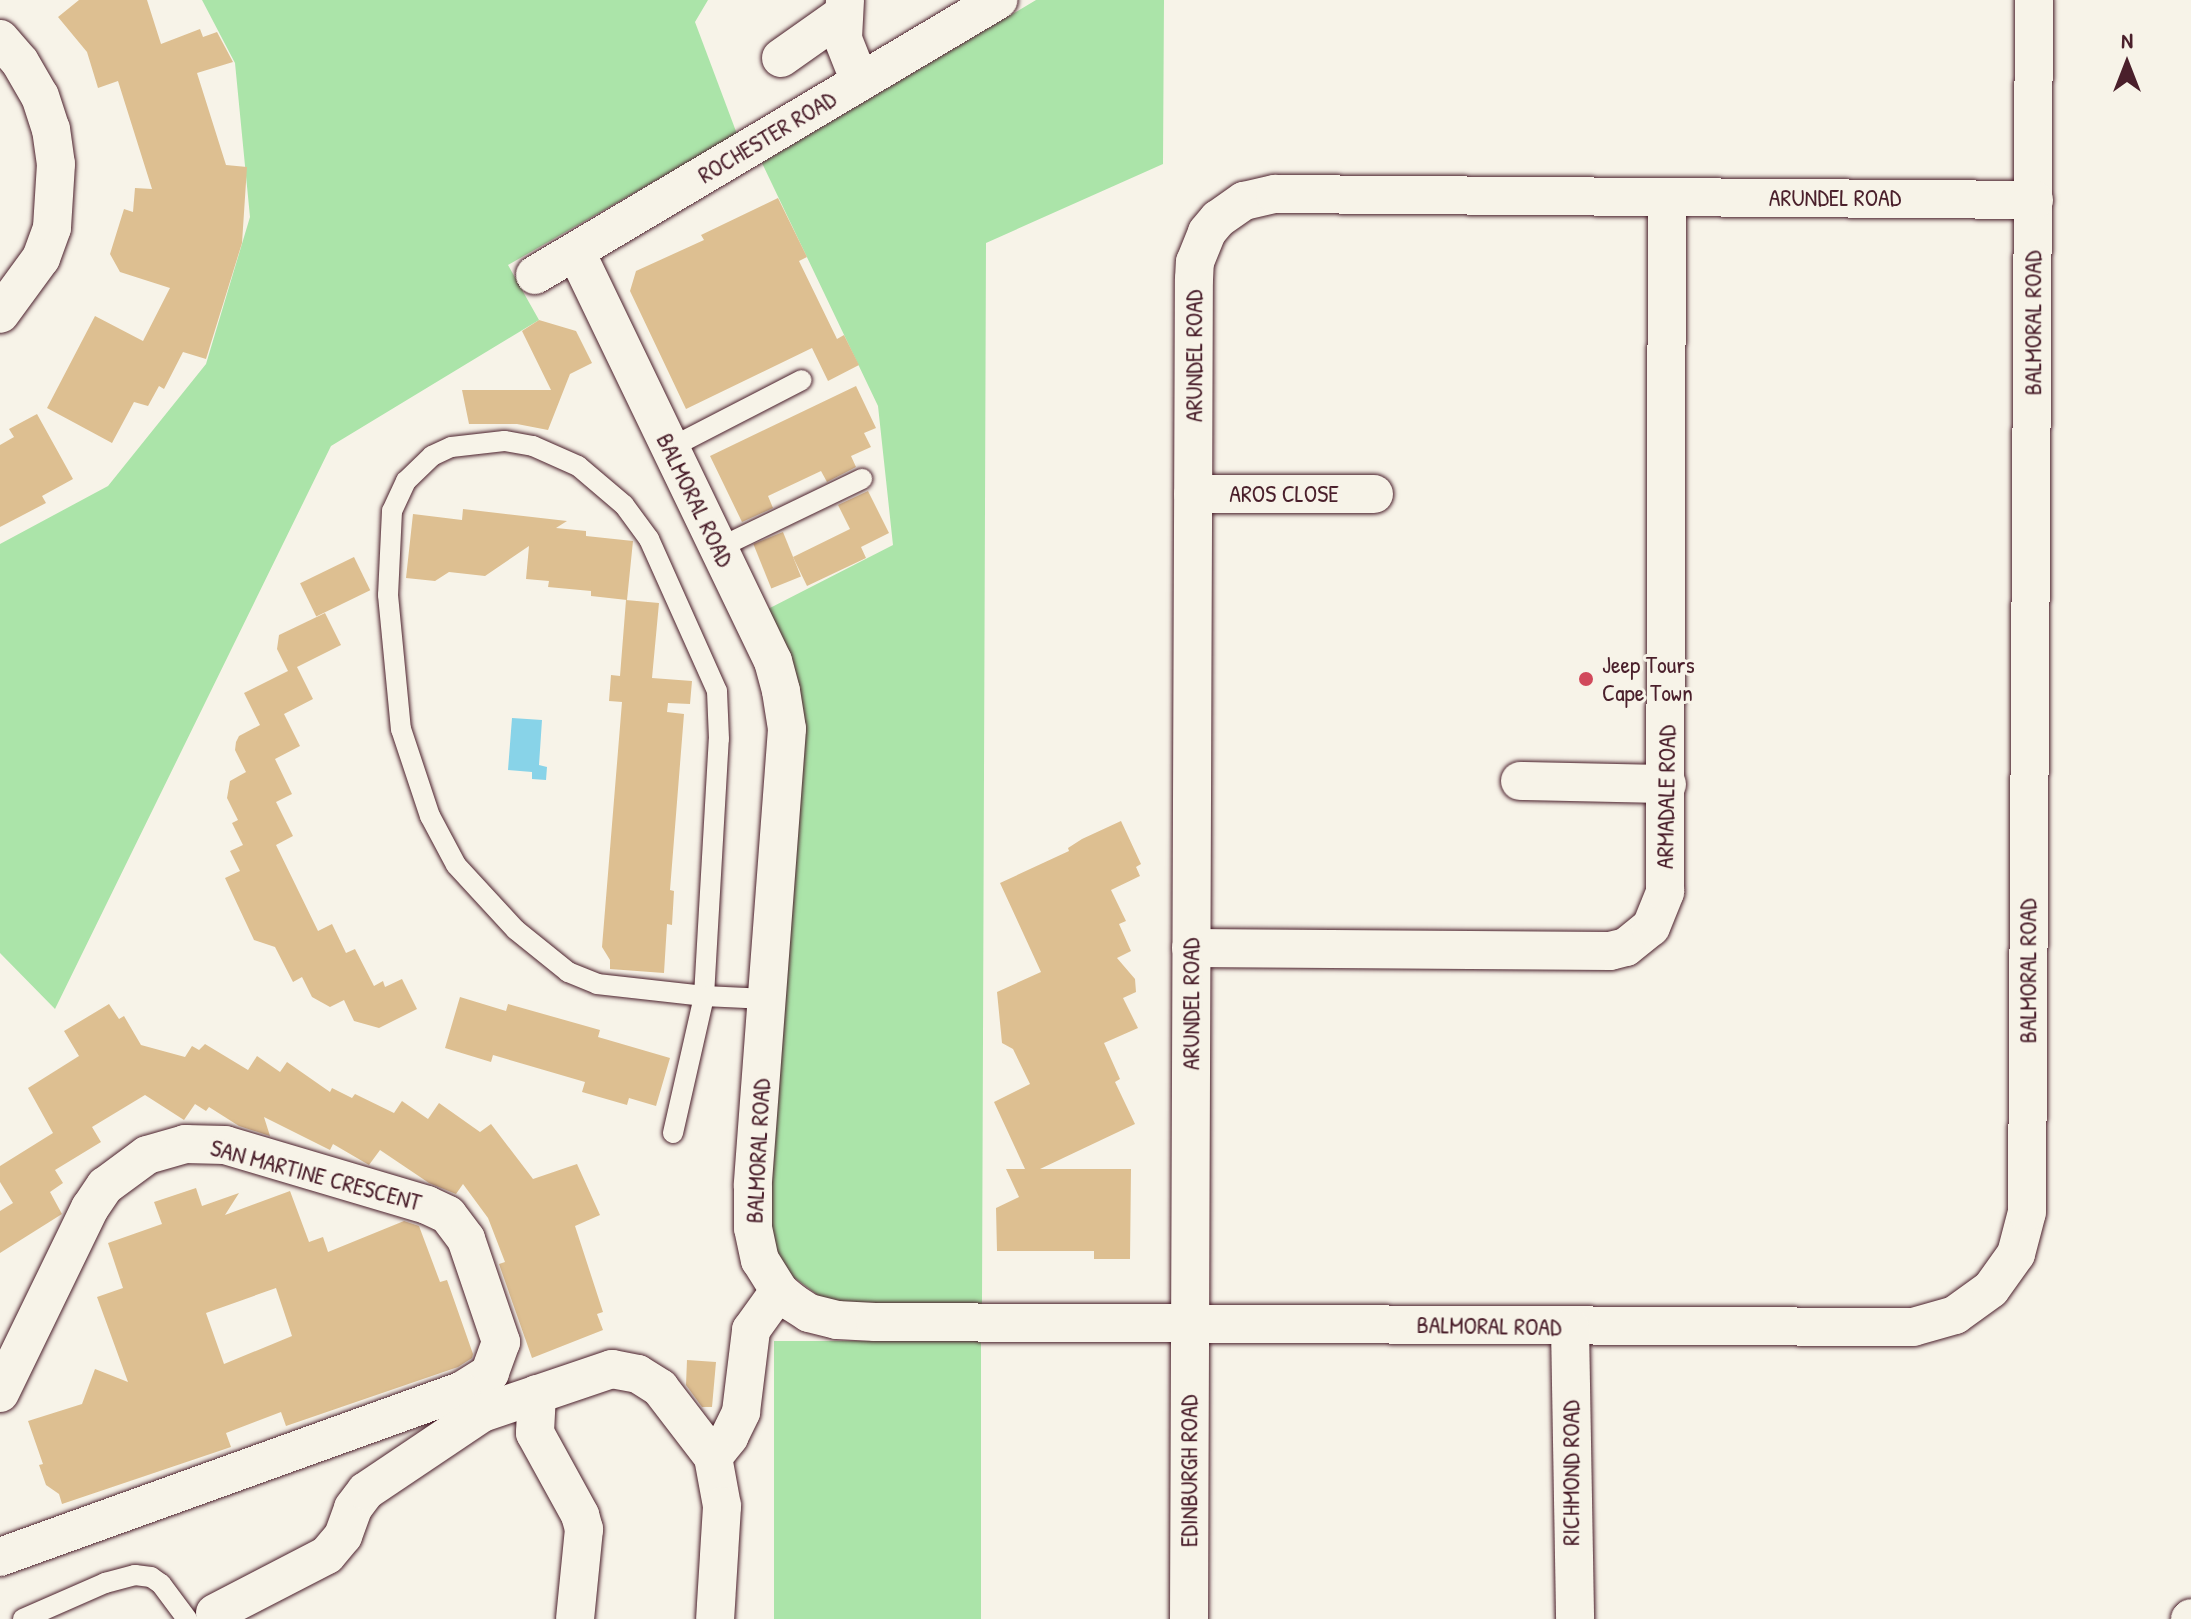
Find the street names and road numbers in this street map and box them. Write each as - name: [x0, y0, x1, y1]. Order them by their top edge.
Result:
- street label: ROCHESTER ROAD: [693, 85, 841, 189]
- street label: ARUNDEL ROAD: [1769, 184, 1901, 212]
- street label: BALMORAL ROAD: [2019, 251, 2047, 395]
- street label: ARUNDEL ROAD: [1180, 290, 1208, 422]
- street label: BALMORAL ROAD: [650, 429, 740, 571]
- street label: AROS CLOSE: [1229, 480, 1339, 508]
- street label: ARMADALE ROAD: [1650, 725, 1682, 869]
- street label: BALMORAL ROAD: [2014, 899, 2042, 1043]
- street label: ARUNDEL ROAD: [1177, 938, 1205, 1070]
- street label: BALMORAL ROAD: [740, 1078, 776, 1224]
- street label: SAN MARTINE CRESCENT: [207, 1133, 425, 1217]
- street label: BALMORAL ROAD: [1416, 1310, 1562, 1342]
- street label: EDINBURGH ROAD: [1175, 1395, 1203, 1547]
- street label: RICHMOND ROAD: [1557, 1400, 1585, 1546]

